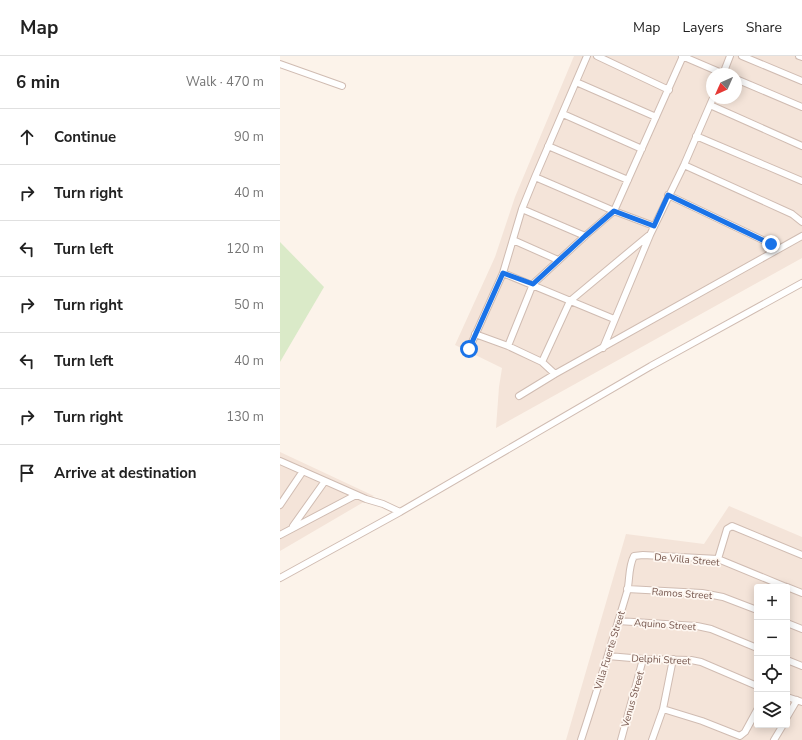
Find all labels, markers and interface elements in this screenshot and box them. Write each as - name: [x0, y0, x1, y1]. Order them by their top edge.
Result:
- text: Map: [20, 15, 58, 41]
- text: Map: [633, 18, 660, 37]
- text: Layers: [682, 18, 724, 37]
- text: Share: [746, 18, 782, 37]
- north arrow: [706, 68, 742, 104]
- text: 6 min: [16, 71, 60, 94]
- text: Walk · 470 m: [186, 73, 264, 91]
- icon: ahead: [16, 126, 38, 148]
- text: Continue: [54, 127, 116, 147]
- text: 90 m: [234, 128, 264, 146]
- icon: right: [16, 182, 38, 204]
- text: Turn right: [54, 183, 123, 203]
- text: 40 m: [234, 184, 264, 202]
- route end: [762, 235, 780, 253]
- icon: left: [16, 238, 38, 260]
- text: Turn left: [54, 239, 113, 259]
- text: 120 m: [226, 240, 264, 258]
- icon: right: [16, 294, 38, 316]
- text: Turn right: [54, 295, 123, 315]
- text: 50 m: [234, 296, 264, 314]
- route start: [460, 340, 478, 358]
- icon: left: [16, 350, 38, 372]
- text: Turn left: [54, 351, 113, 371]
- text: 40 m: [234, 352, 264, 370]
- icon: right: [16, 406, 38, 428]
- text: Turn right: [54, 407, 123, 427]
- text: 130 m: [226, 408, 264, 426]
- icon: arrive: [16, 462, 38, 484]
- text: Arrive at destination: [54, 463, 197, 483]
- street label: De Villa Street: [654, 550, 721, 570]
- map controls: [754, 584, 790, 728]
- button: +: [754, 584, 790, 620]
- street label: Ramos Street: [651, 585, 713, 603]
- street label: Villa Fuerte Street: [591, 609, 629, 692]
- street label: Aquino Street: [633, 616, 697, 634]
- button: −: [754, 620, 790, 656]
- street label: Delphi Street: [631, 651, 691, 669]
- button: locate: [754, 656, 790, 692]
- street label: Venus Street: [618, 669, 648, 730]
- button: layers: [754, 692, 790, 728]

